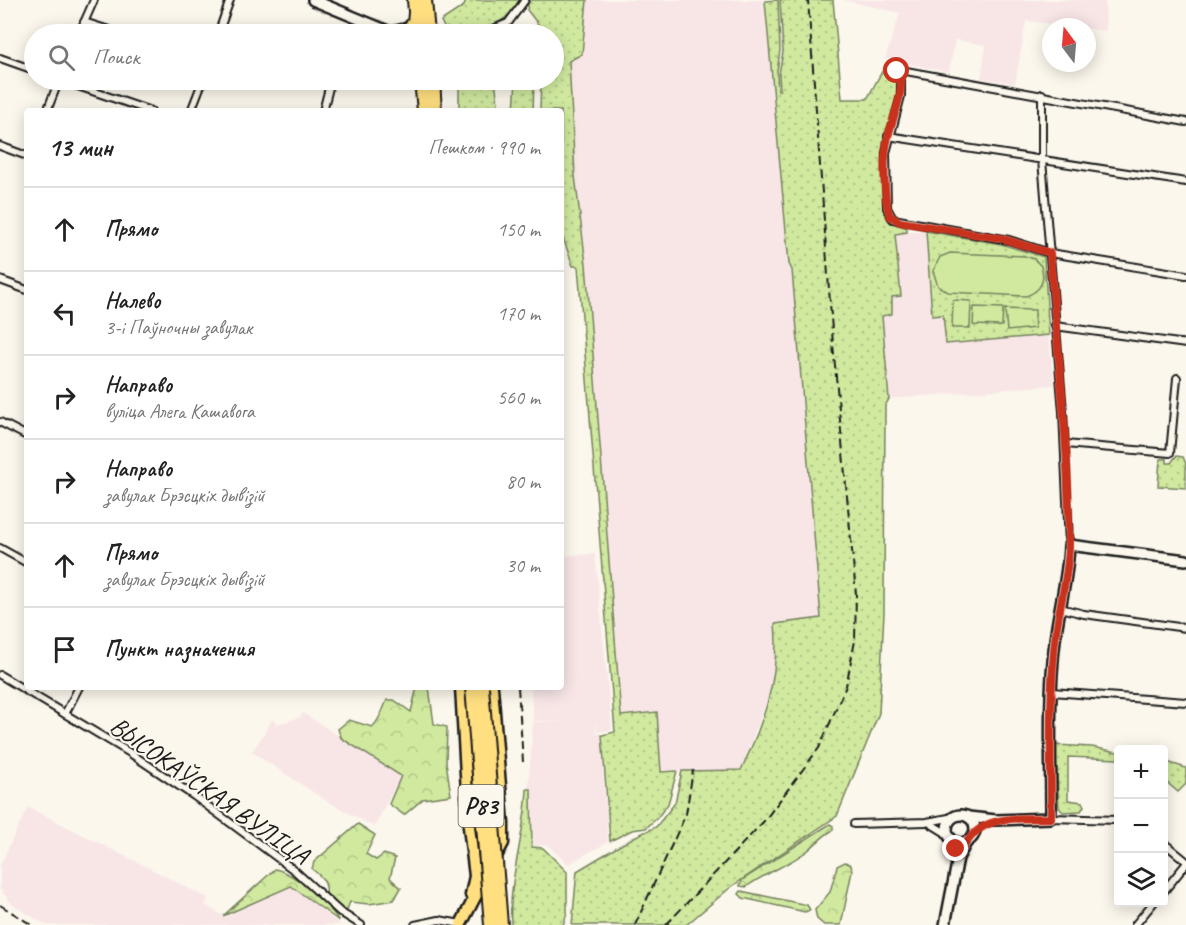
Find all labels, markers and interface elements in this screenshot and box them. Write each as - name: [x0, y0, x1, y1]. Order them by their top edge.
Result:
- north arrow: [1042, 18, 1096, 72]
- search box: [24, 24, 564, 90]
- icon: search: [45, 41, 78, 74]
- text: Поиск: [93, 43, 139, 71]
- route start: [883, 57, 909, 83]
- text: 13 мин: [48, 131, 113, 164]
- text: Пешком · 990 m: [428, 135, 540, 160]
- icon: ahead: [48, 213, 81, 246]
- text: Прямо: [105, 215, 157, 243]
- text: 150 m: [497, 217, 540, 242]
- text: Налево: [105, 287, 161, 315]
- icon: left: [48, 297, 81, 330]
- text: 170 m: [497, 301, 540, 326]
- text: 3-і Паўночны завулак: [105, 315, 252, 340]
- text: Направо: [105, 371, 172, 399]
- icon: right: [48, 381, 81, 414]
- text: 560 m: [497, 385, 540, 410]
- text: вуліца Алега Кашавога: [105, 399, 254, 424]
- text: Направо: [105, 455, 172, 483]
- icon: right: [48, 465, 81, 498]
- text: 80 m: [506, 469, 540, 494]
- text: завулак Брэсцкіх дывізій: [105, 483, 265, 508]
- text: Прямо: [105, 539, 157, 567]
- icon: ahead: [48, 549, 81, 582]
- text: 30 m: [506, 553, 540, 578]
- text: завулак Брэсцкіх дывізій: [105, 567, 265, 592]
- icon: arrive: [48, 633, 81, 666]
- text: Пункт назначения: [105, 635, 254, 663]
- street label: ВЫСОКАЎСКАЯ ВУЛІЦА: [104, 709, 317, 873]
- map controls: [1114, 745, 1168, 907]
- button: +: [1114, 745, 1168, 799]
- road number: Р83: [458, 785, 504, 827]
- button: −: [1114, 799, 1168, 853]
- route end: [942, 835, 968, 861]
- button: layers: [1114, 853, 1168, 907]

